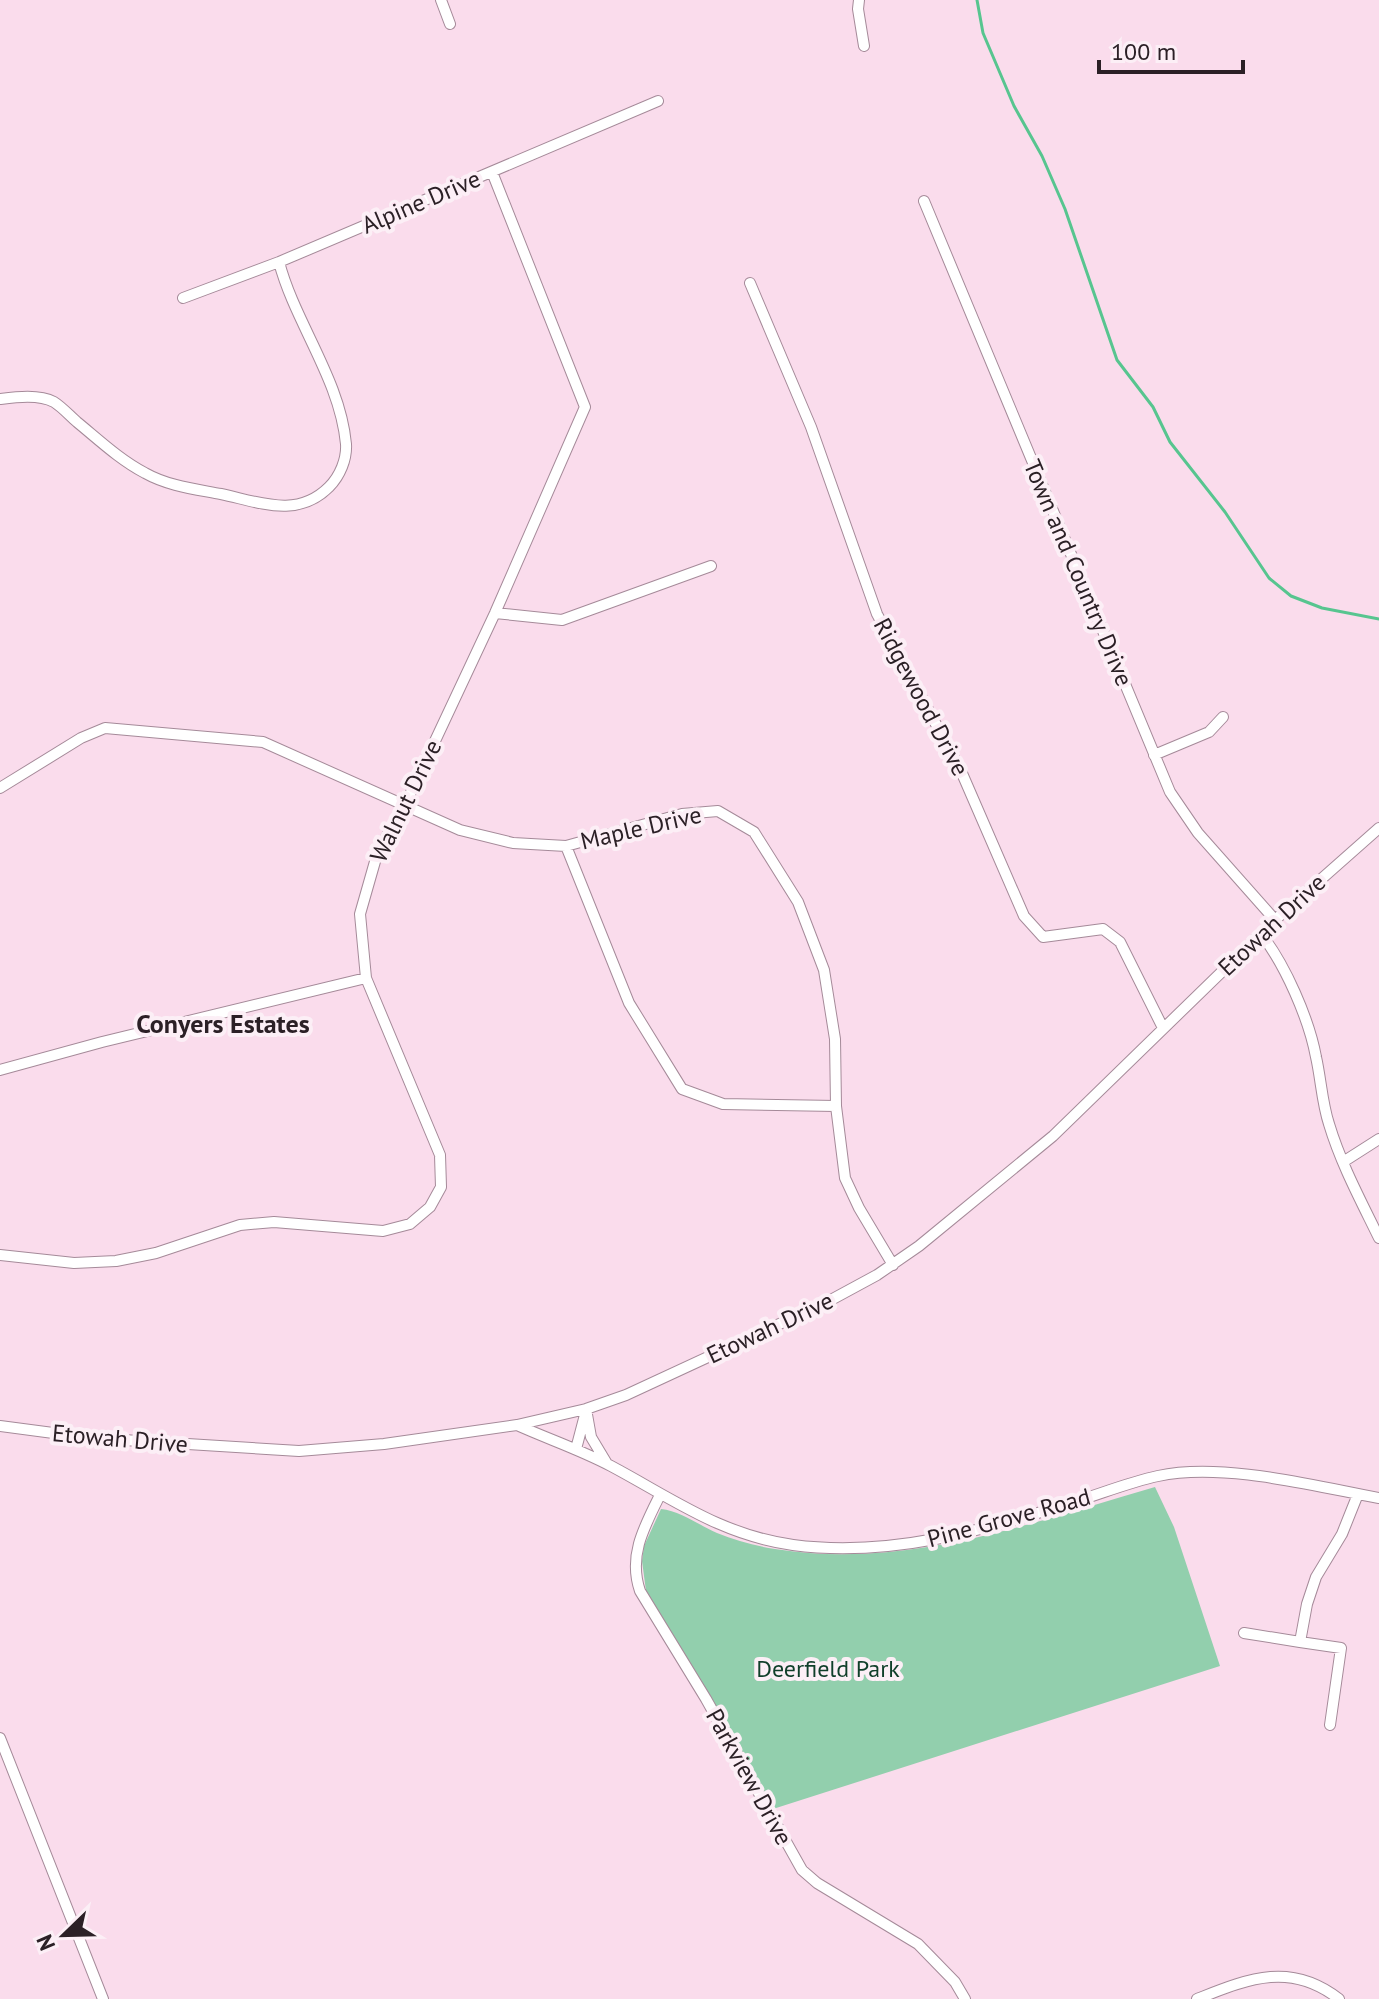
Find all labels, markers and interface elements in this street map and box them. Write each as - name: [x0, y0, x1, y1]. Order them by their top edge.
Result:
- scale bar: [1099, 24, 1243, 74]
- text: 100 m: [1111, 36, 1176, 67]
- street label: Alpine Drive: [357, 163, 485, 240]
- street label: Town and Country Drive: [1017, 455, 1140, 691]
- street label: Ridgewood Drive: [867, 612, 976, 781]
- street label: Walnut Drive: [363, 735, 448, 867]
- street label: Maple Drive: [577, 799, 704, 856]
- street label: Etowah Drive: [1211, 867, 1332, 982]
- district label: Conyers Estates: [136, 1007, 310, 1040]
- street label: Etowah Drive: [702, 1285, 838, 1370]
- street label: Etowah Drive: [51, 1417, 189, 1460]
- street label: Pine Grove Road: [924, 1481, 1094, 1554]
- park label: Deerfield Park: [756, 1653, 900, 1684]
- street label: Parkview Drive: [699, 1703, 800, 1850]
- north arrow: [24, 1895, 104, 1975]
- text: N: [30, 1931, 61, 1955]

